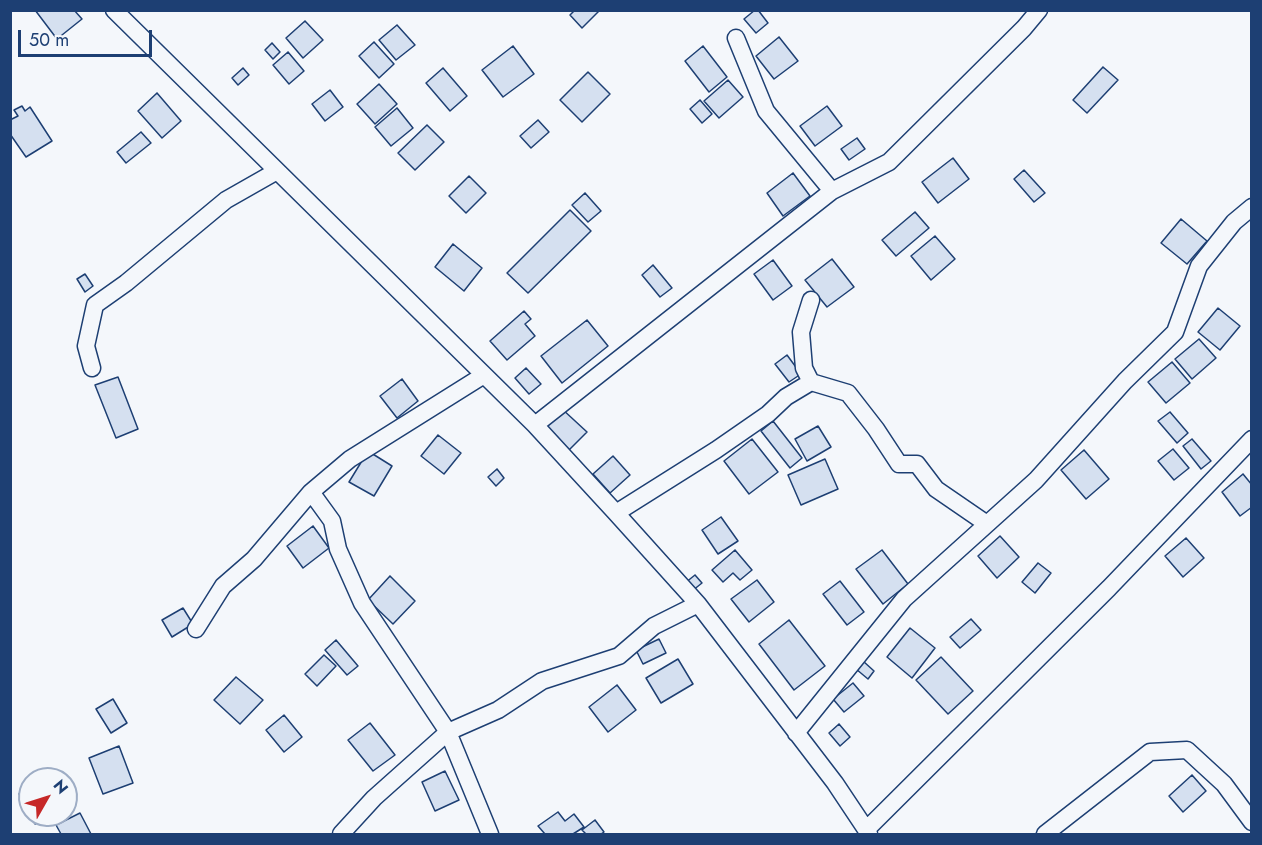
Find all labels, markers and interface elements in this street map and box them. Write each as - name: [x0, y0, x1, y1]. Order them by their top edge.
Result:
- scale bar: [21, 18, 154, 56]
- text: 50 m: [29, 27, 69, 53]
- north arrow: [18, 767, 78, 827]
- text: N: [48, 774, 74, 799]

